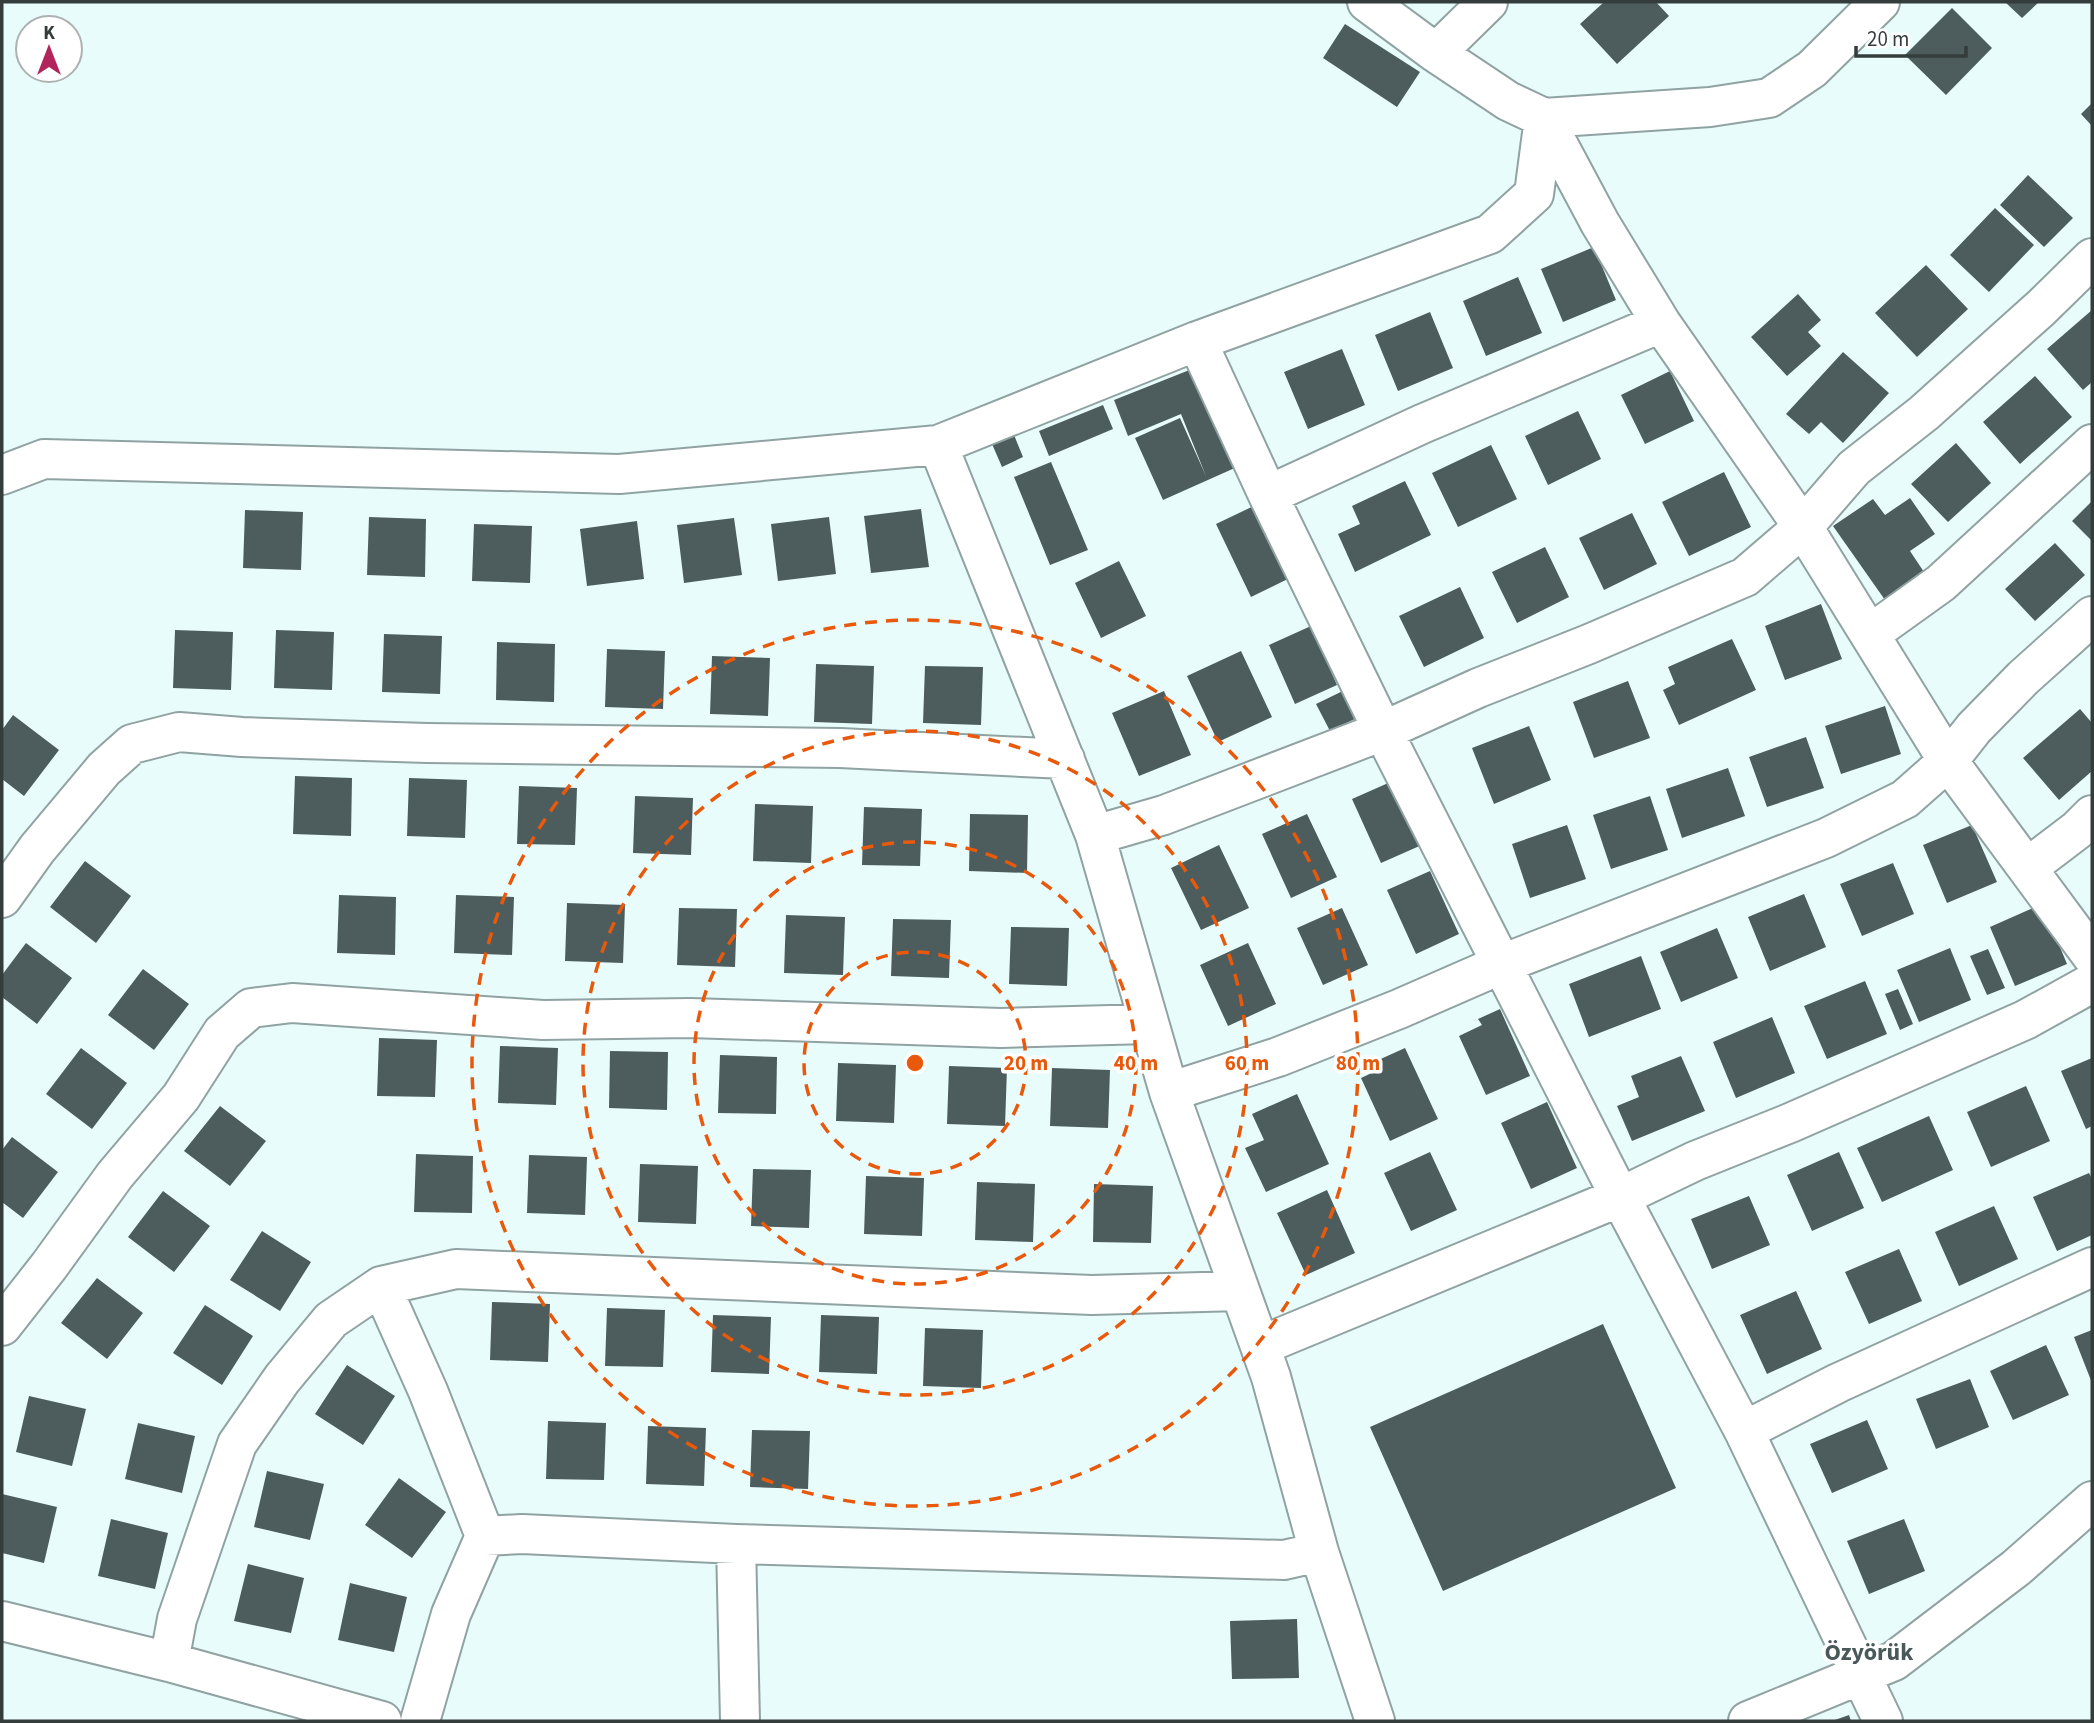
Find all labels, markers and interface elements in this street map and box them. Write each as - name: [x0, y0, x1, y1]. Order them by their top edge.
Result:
- north arrow: [14, 14, 84, 84]
- scale bar: [1856, 14, 1966, 58]
- text: K: [43, 20, 55, 47]
- text: 20 m: [1867, 24, 1909, 54]
- text: 20 m: [1004, 1048, 1048, 1078]
- text: 40 m: [1114, 1048, 1158, 1078]
- text: 60 m: [1225, 1048, 1269, 1078]
- text: 80 m: [1336, 1048, 1380, 1078]
- centre of rings: [903, 1051, 927, 1075]
- district label: Özyörük: [1825, 1635, 1914, 1670]

